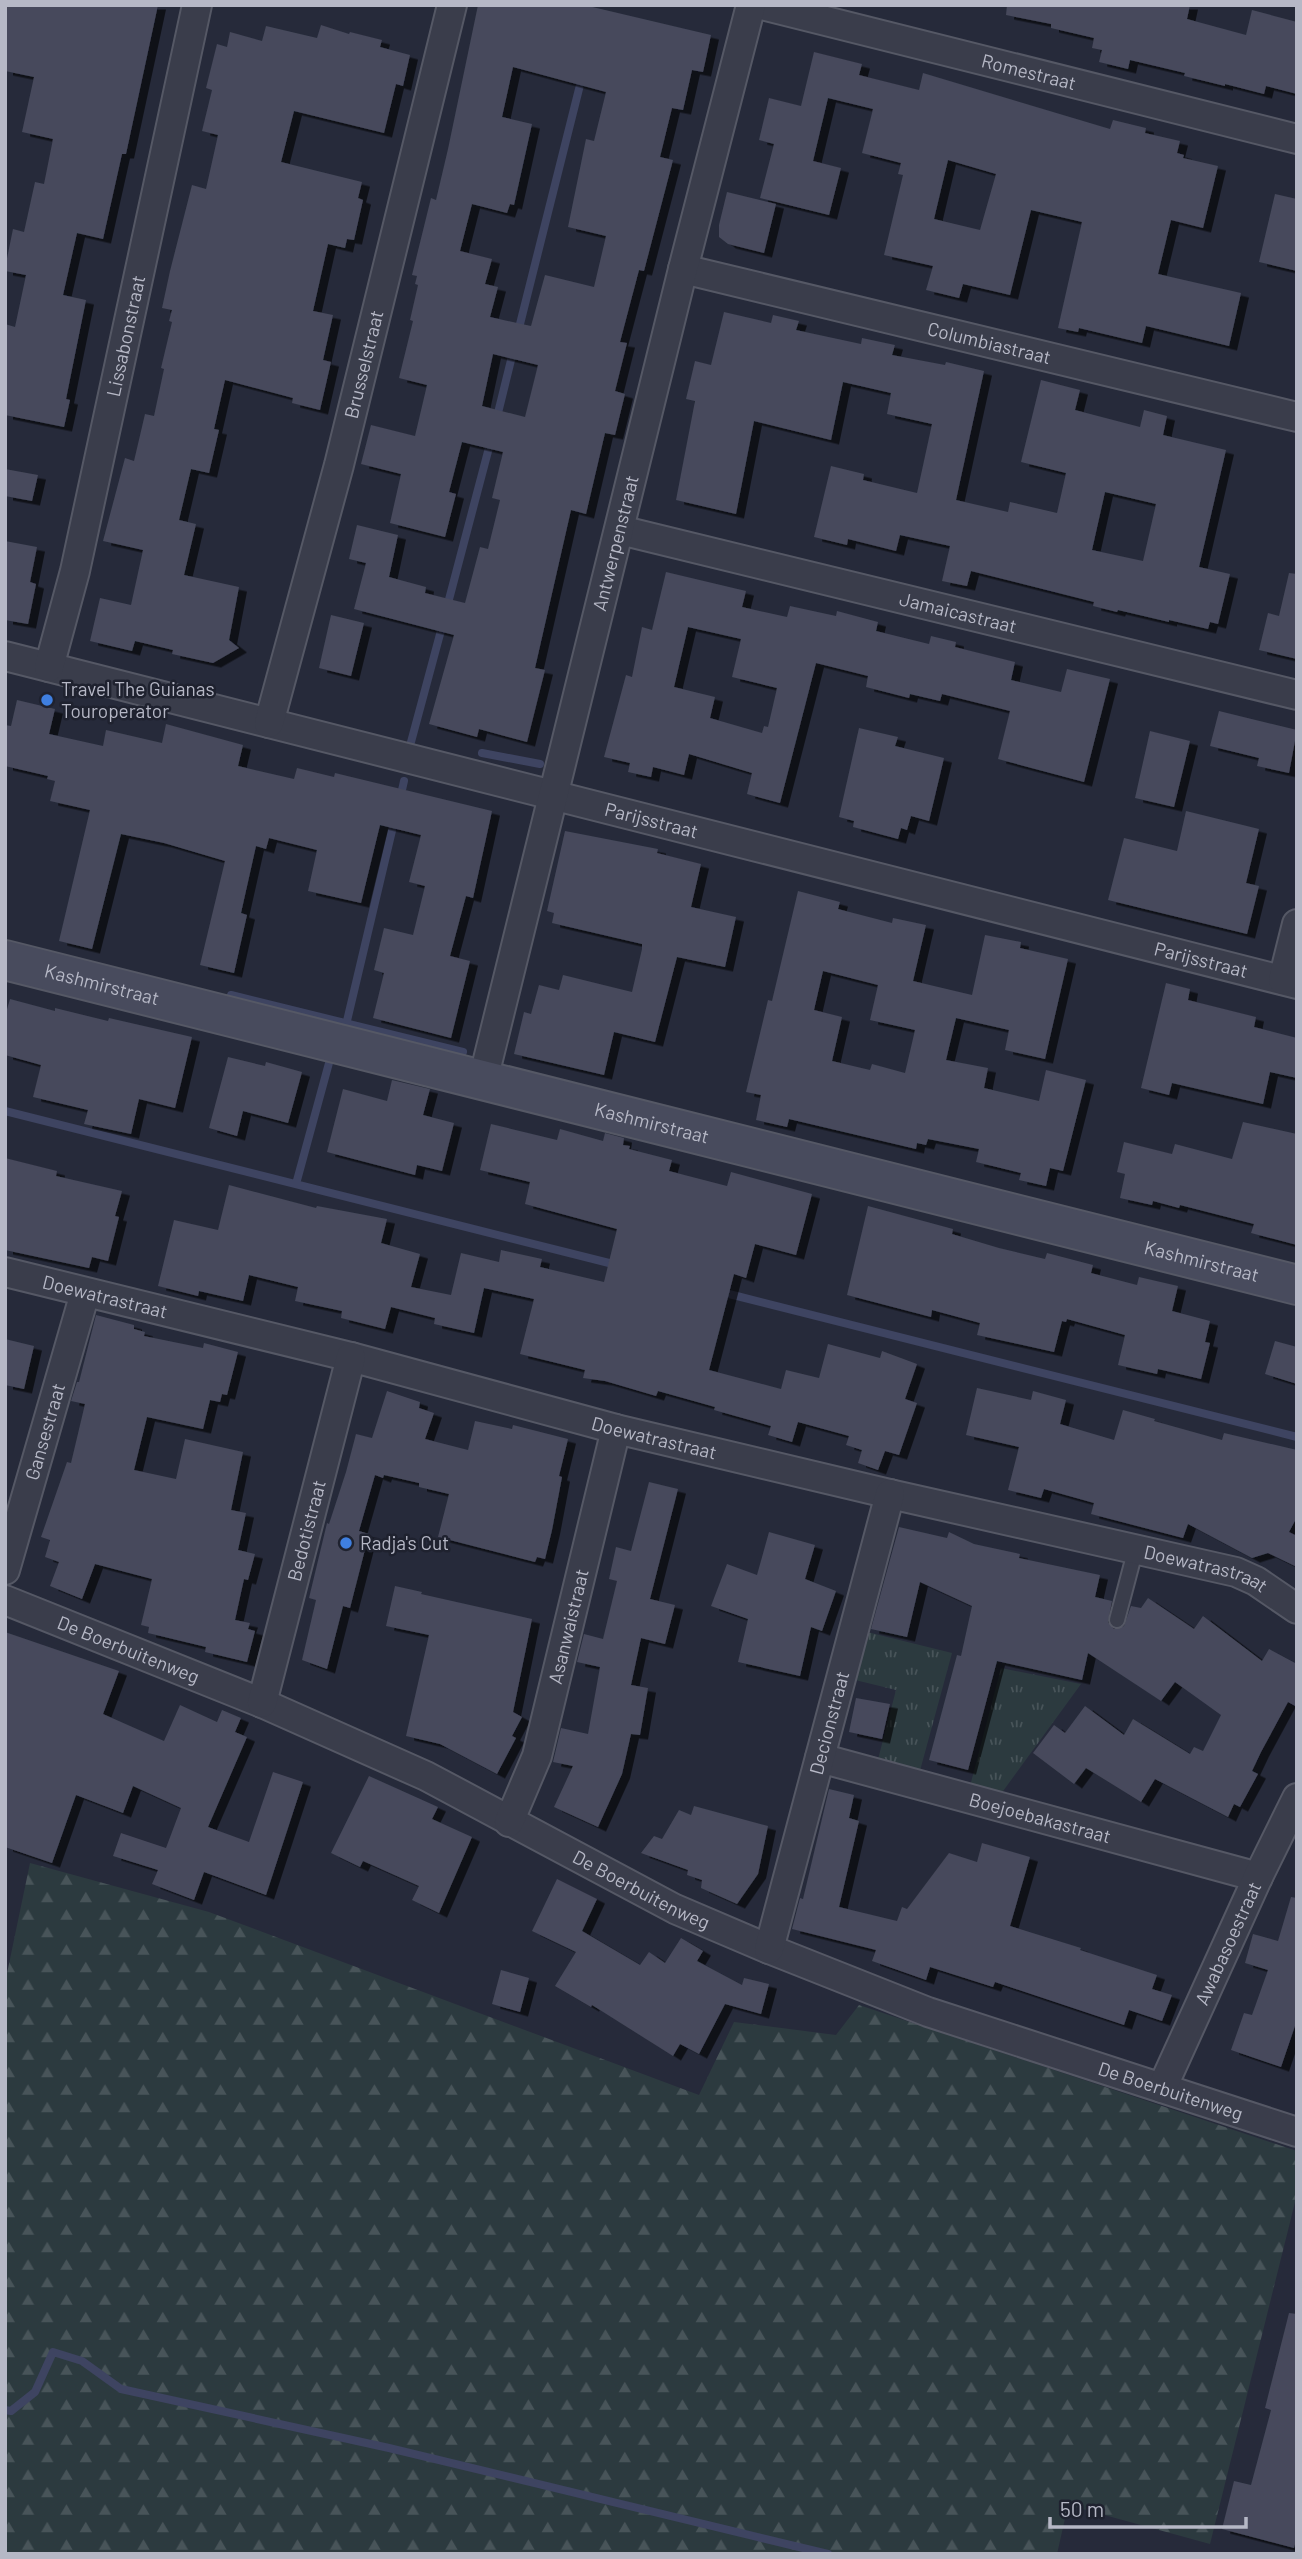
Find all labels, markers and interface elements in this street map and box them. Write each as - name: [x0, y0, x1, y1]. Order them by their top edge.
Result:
- street label: Romestraat: [979, 48, 1079, 94]
- street label: Lissabonstraat: [101, 273, 149, 399]
- street label: Brusselstraat: [339, 308, 388, 421]
- street label: Columbiastraat: [925, 316, 1053, 368]
- street label: Antwerpenstraat: [587, 473, 643, 613]
- street label: Jamaicastraat: [897, 587, 1019, 637]
- place label: Travel The Guianas Touroperator: [61, 677, 215, 722]
- marker: Travel The Guianas Touroperator: [39, 692, 55, 708]
- street label: Parijsstraat: [603, 797, 701, 843]
- street label: Parijsstraat: [1152, 936, 1250, 982]
- street label: Kashmirstraat: [42, 958, 162, 1009]
- street label: Kashmirstraat: [592, 1097, 712, 1148]
- street label: Kashmirstraat: [1142, 1235, 1262, 1286]
- street label: Doewatrastraat: [40, 1270, 170, 1323]
- street label: Gansestraat: [20, 1380, 69, 1483]
- street label: Doewatrastraat: [589, 1411, 719, 1463]
- street label: Bedotistraat: [282, 1477, 330, 1584]
- place label: Radja's Cut: [360, 1531, 449, 1554]
- marker: Radja's Cut: [338, 1535, 354, 1551]
- street label: Doewatrastraat: [1142, 1540, 1273, 1597]
- street label: Asanwaistraat: [543, 1566, 593, 1686]
- street label: De Boerbuitenweg: [54, 1610, 203, 1688]
- street label: Decionstraat: [804, 1668, 853, 1777]
- street label: Boejoebakastraat: [967, 1787, 1114, 1848]
- street label: De Boerbuitenweg: [569, 1845, 714, 1934]
- street label: Awabasoestraat: [1189, 1878, 1265, 2008]
- street label: De Boerbuitenweg: [1095, 2056, 1246, 2125]
- scale bar: [1050, 2486, 1246, 2530]
- text: 50 m: [1060, 2496, 1104, 2521]

